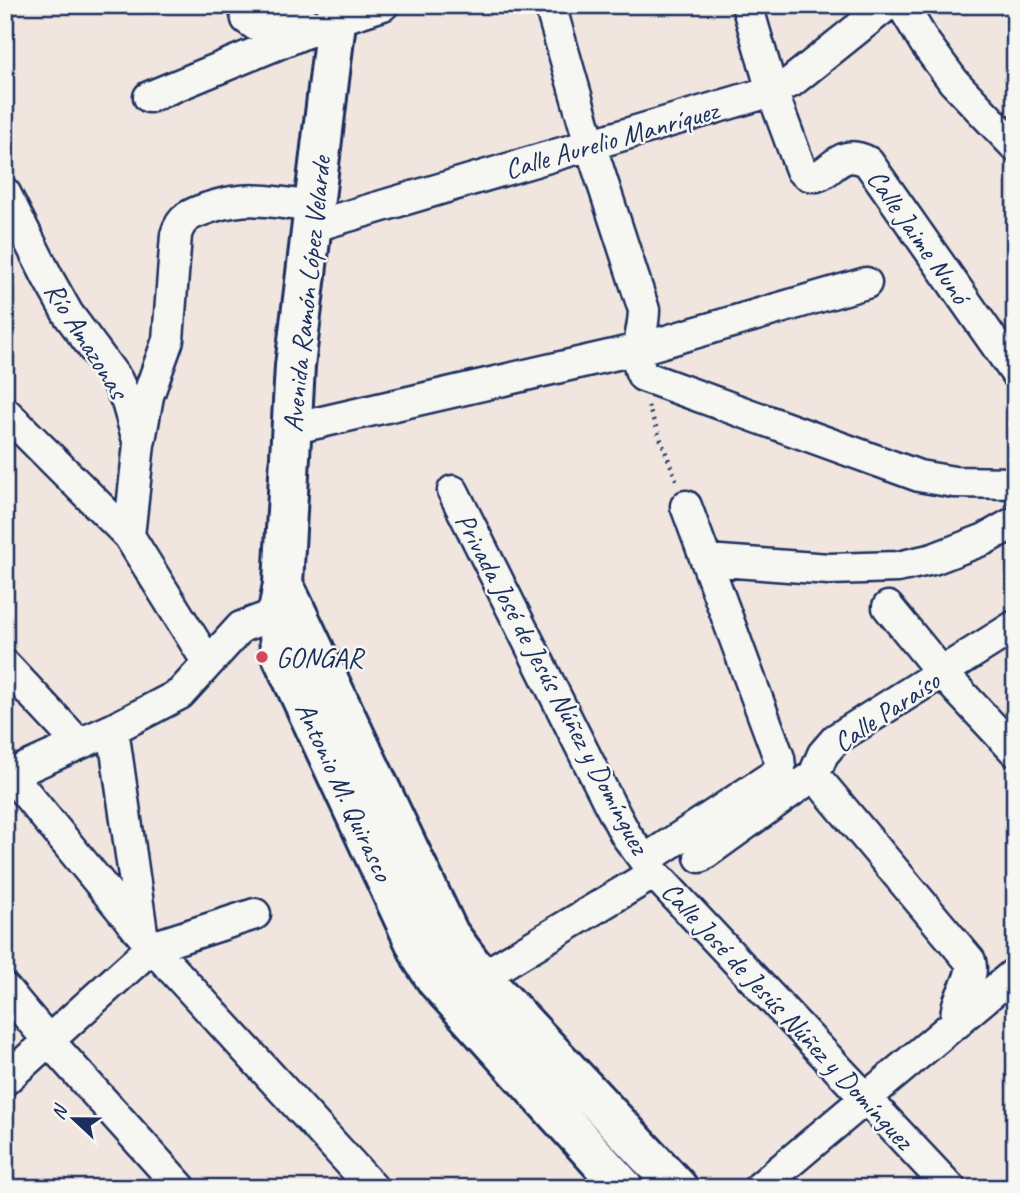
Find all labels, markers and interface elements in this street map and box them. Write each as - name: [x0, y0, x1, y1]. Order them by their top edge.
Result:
- street label: Calle Aurelio Manríquez: [500, 92, 724, 187]
- street label: Avenida Ramón López Velarde: [275, 153, 339, 434]
- street label: Calle Jaime Nunó: [859, 162, 980, 314]
- street label: Río Amazonas: [37, 275, 137, 407]
- street label: Privada José de Jesús Núñez y Domínguez: [448, 507, 658, 862]
- place label: GONGAR: [276, 640, 365, 675]
- marker: GONGAR: [254, 649, 270, 665]
- street label: Calle Paraíso: [826, 662, 948, 760]
- street label: Antonio M. Quirasco: [288, 696, 402, 888]
- street label: Calle José de Jesús Núñez y Domínguez: [654, 874, 923, 1158]
- north arrow: [38, 1084, 108, 1154]
- text: N: [46, 1100, 74, 1123]

